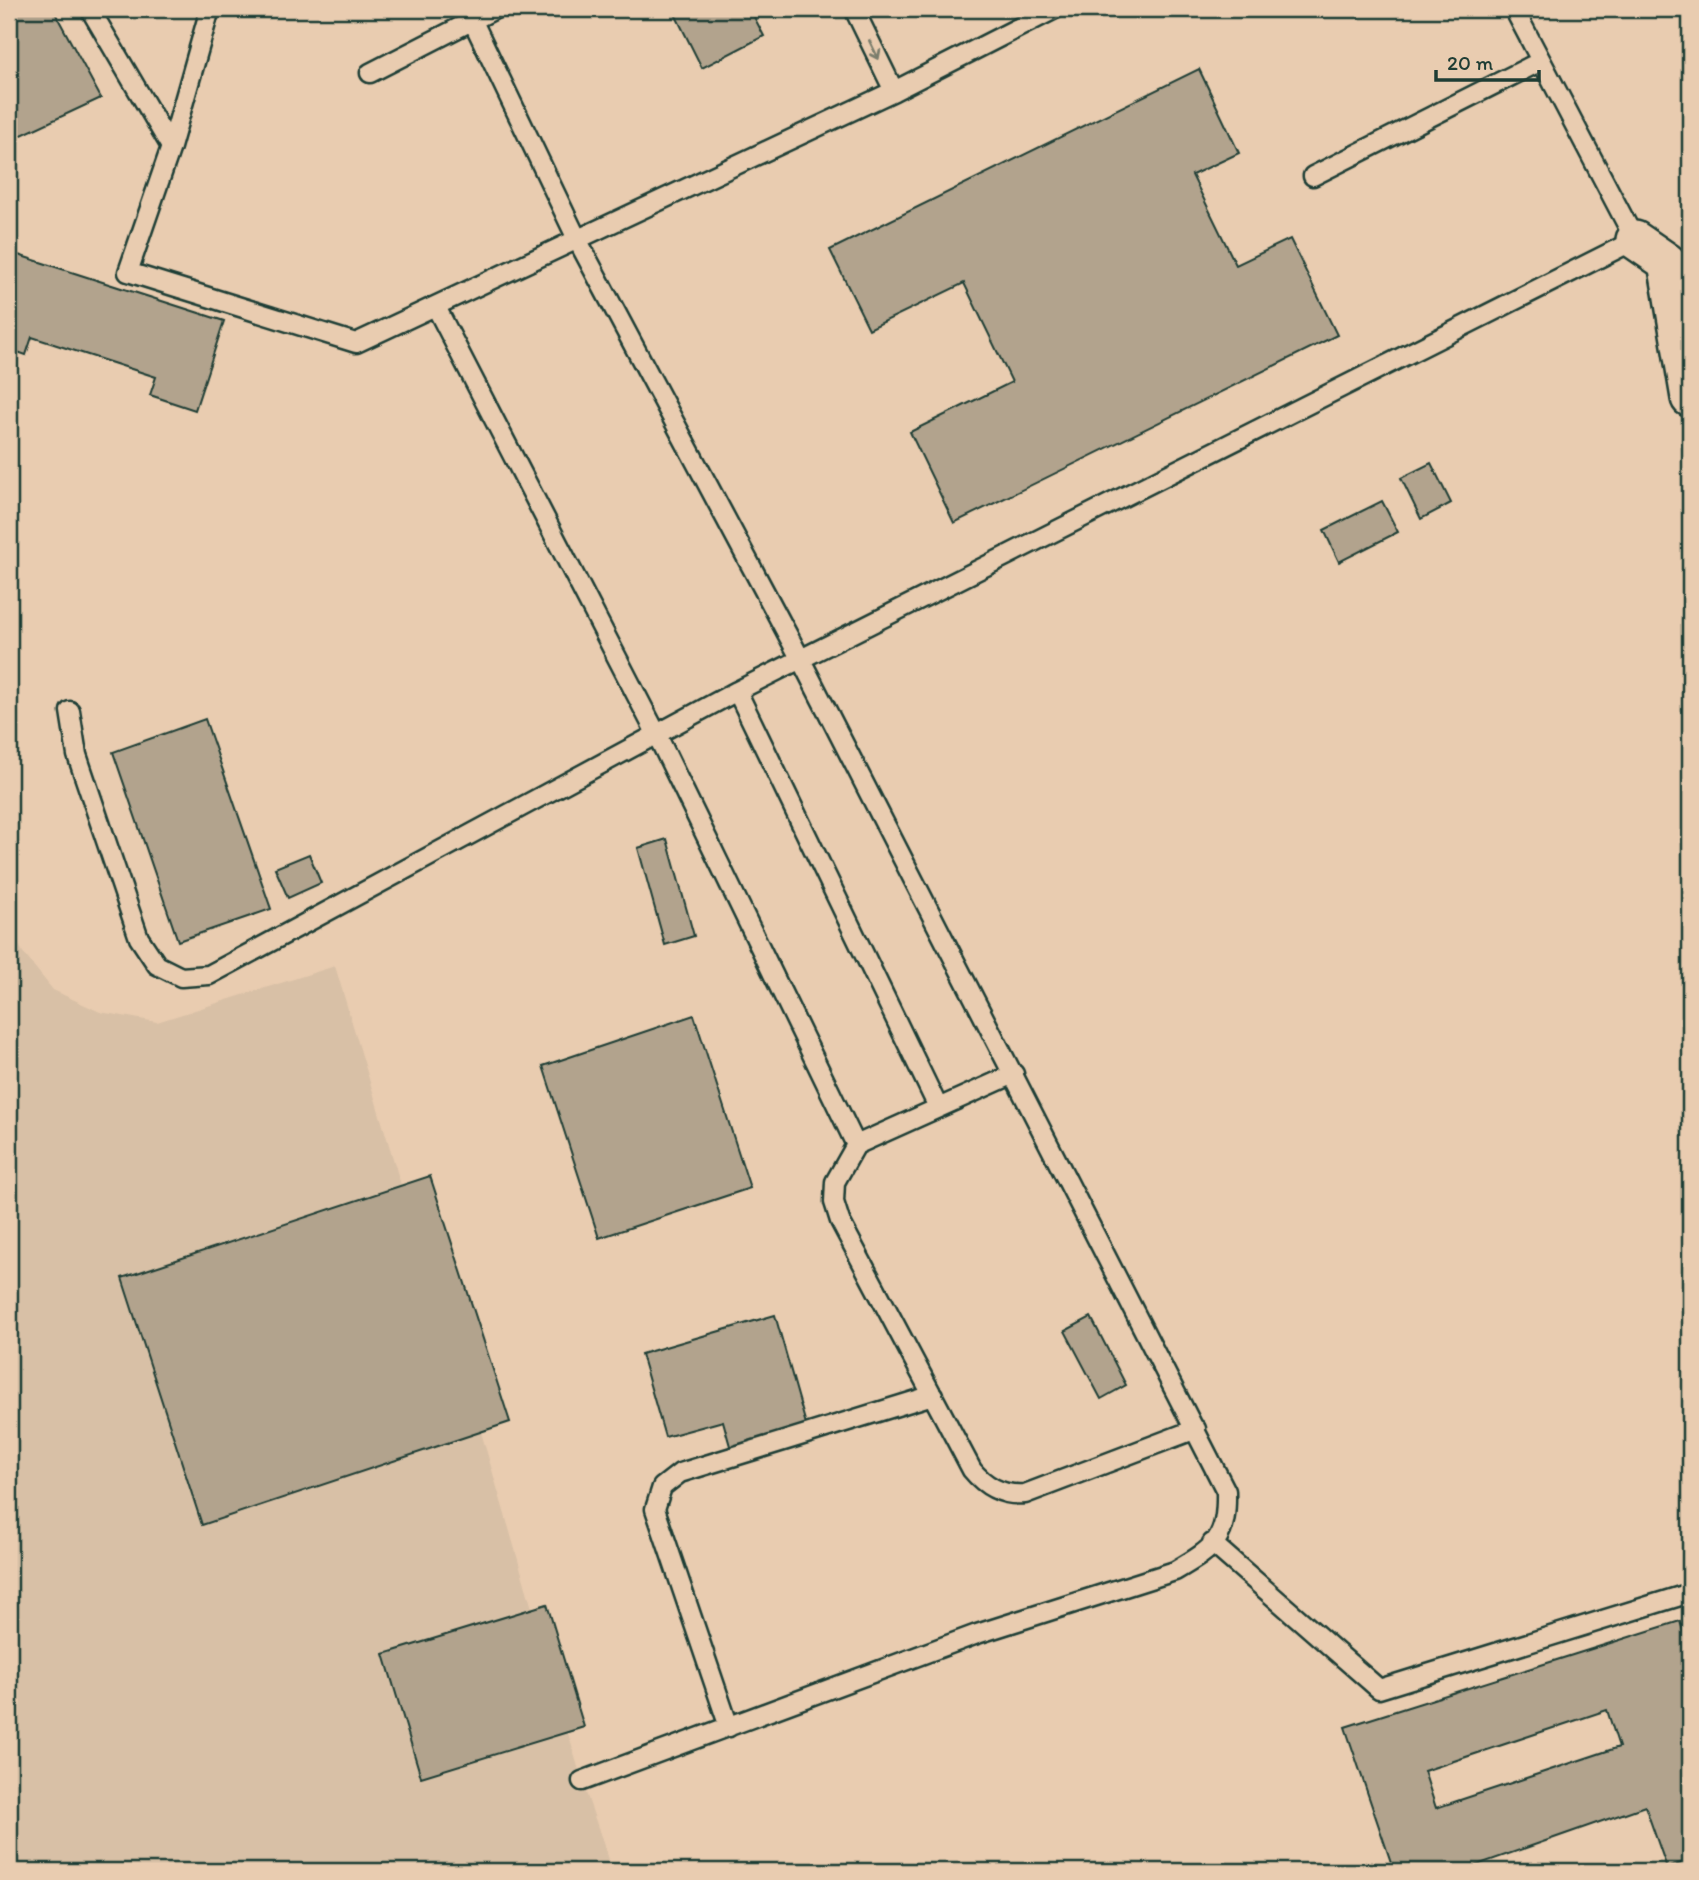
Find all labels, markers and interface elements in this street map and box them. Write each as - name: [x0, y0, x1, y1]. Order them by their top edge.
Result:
- scale bar: [1436, 38, 1540, 82]
- one-way arrow: [868, 39, 881, 60]
- text: 20 m: [1447, 50, 1494, 75]

